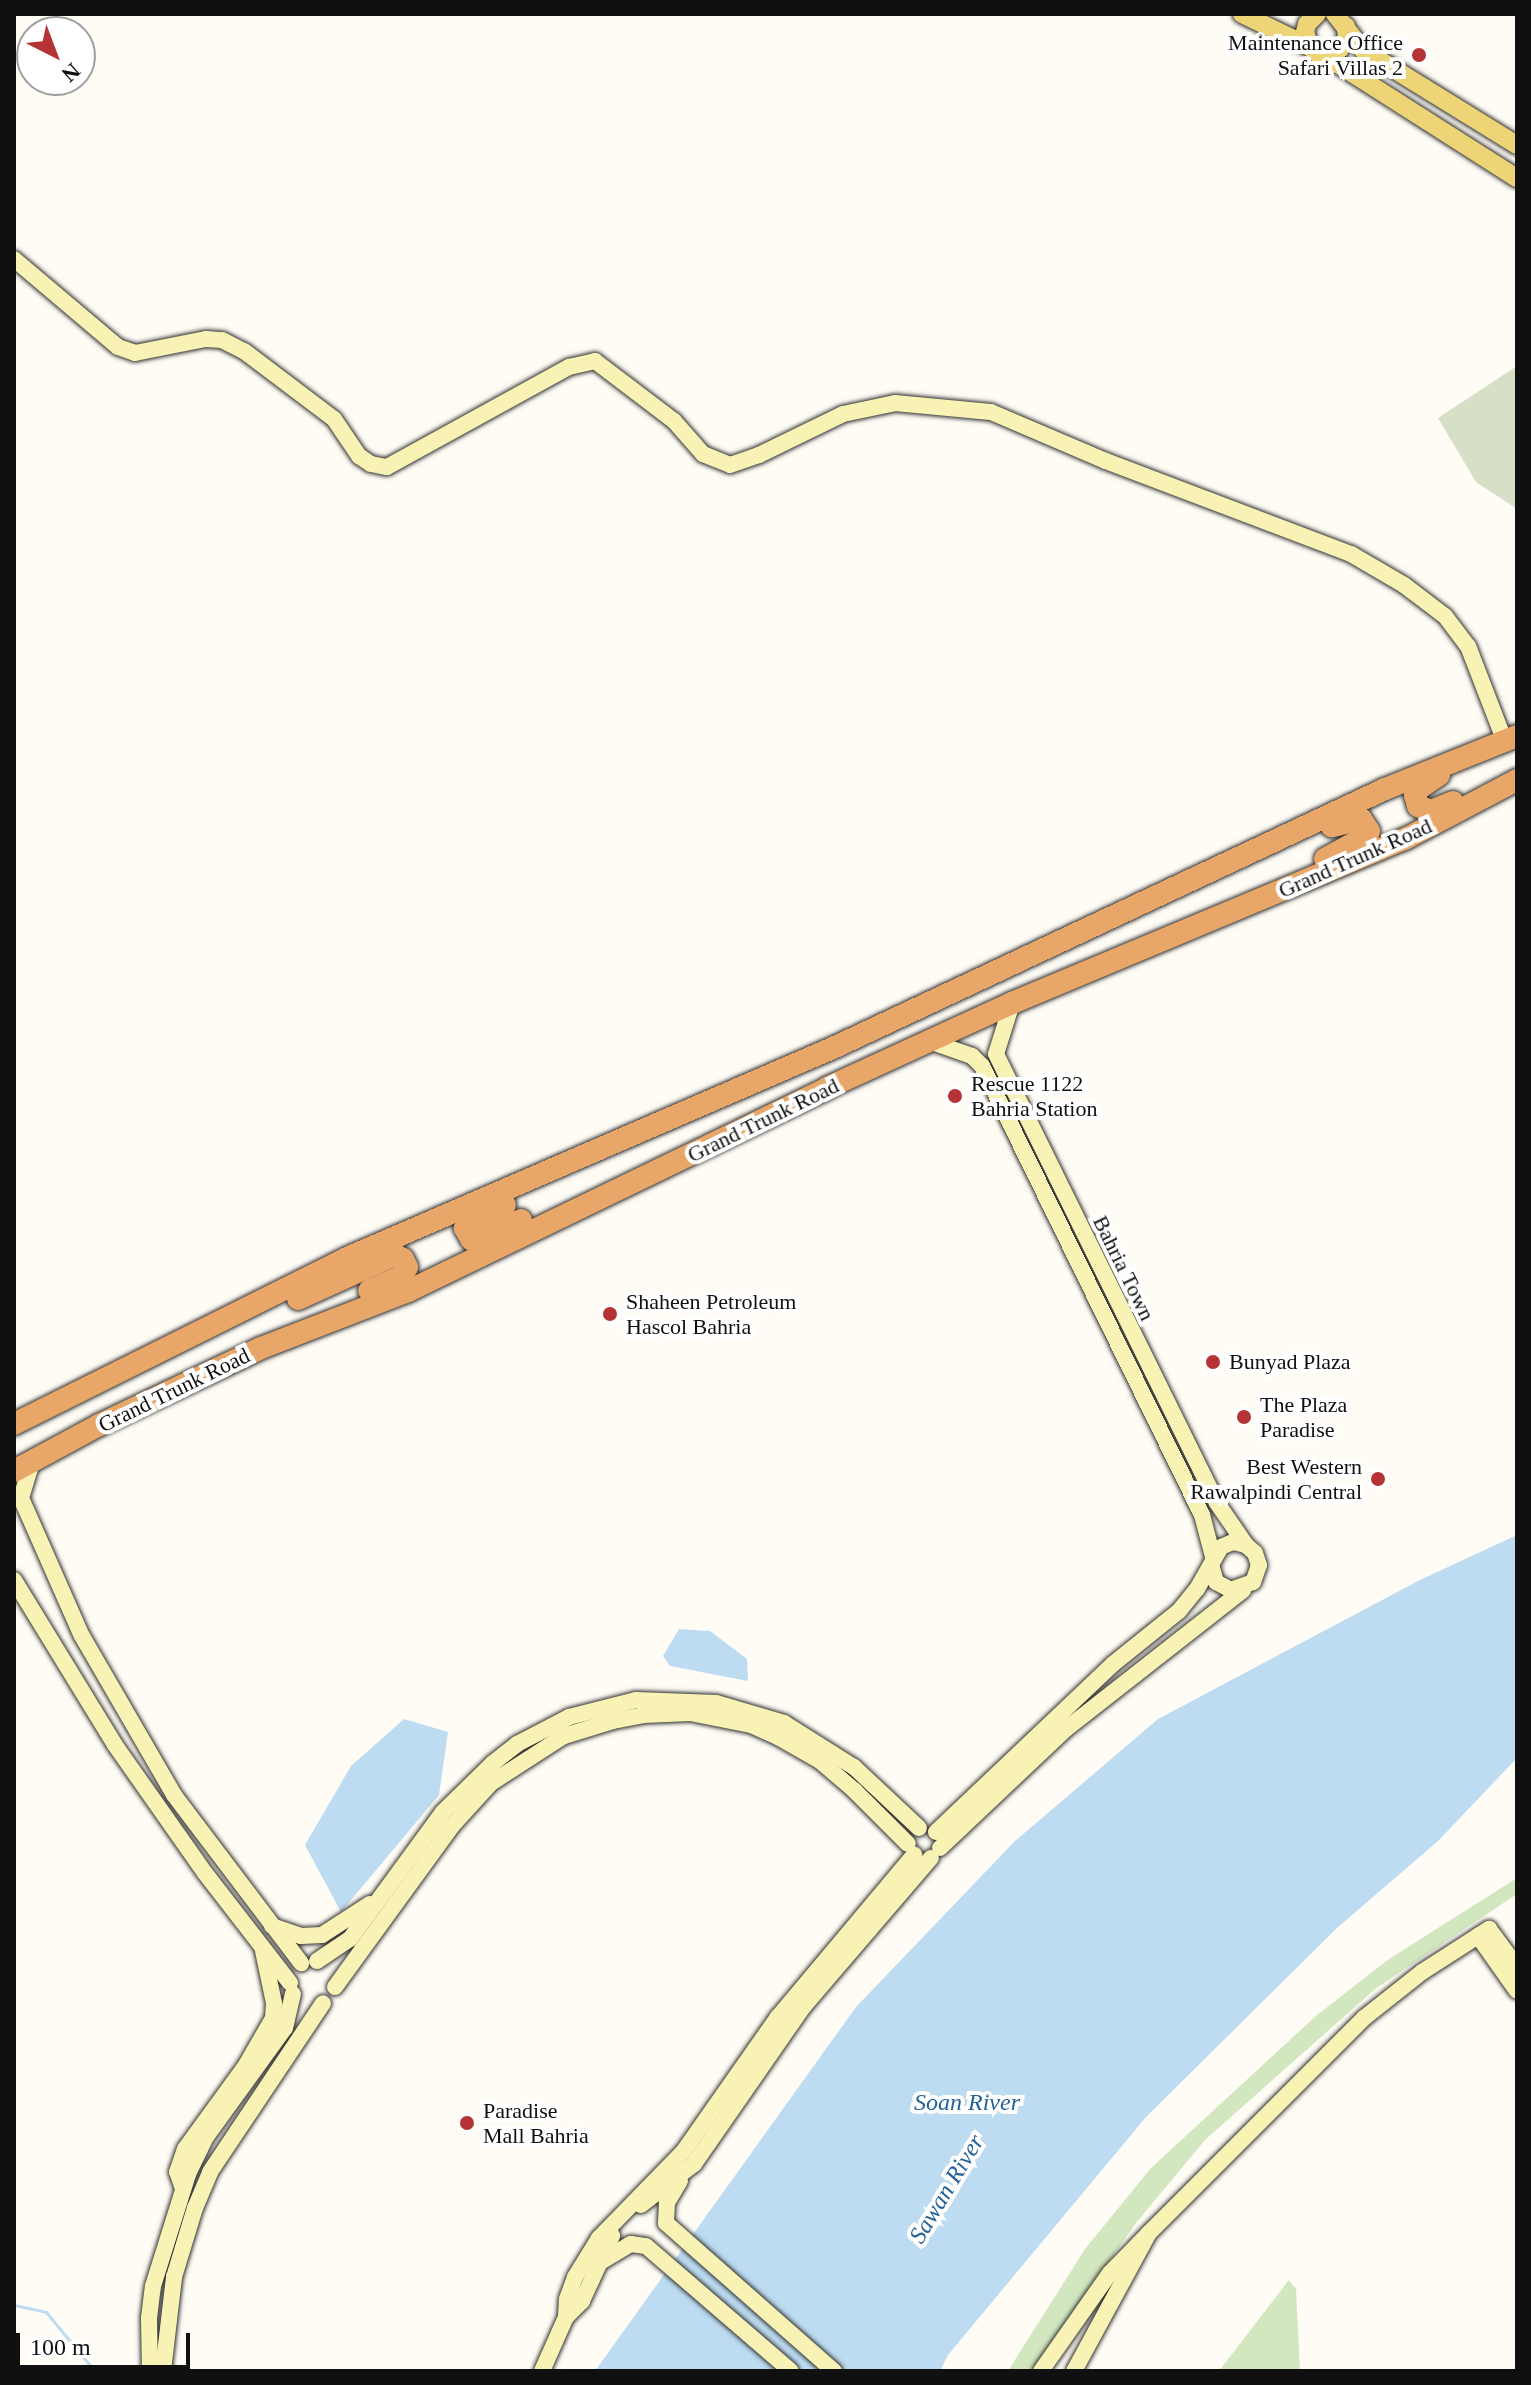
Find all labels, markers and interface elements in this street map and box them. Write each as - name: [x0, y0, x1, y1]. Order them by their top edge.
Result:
- north arrow: [16, 16, 96, 96]
- place label: Maintenance Office Safari Villas 2: [1228, 29, 1403, 80]
- marker: Maintenance Office Safari Villas 2: [1410, 46, 1428, 64]
- text: N: [57, 58, 85, 87]
- street label: Grand Trunk Road: [1274, 812, 1436, 904]
- place label: Rescue 1122 Bahria Station: [971, 1070, 1097, 1122]
- street label: Grand Trunk Road: [683, 1072, 843, 1168]
- marker: Rescue 1122 Bahria Station: [946, 1087, 964, 1105]
- street label: Bahria Town: [1087, 1211, 1161, 1325]
- place label: Shaheen Petroleum Hascol Bahria: [626, 1288, 796, 1340]
- marker: Shaheen Petroleum Hascol Bahria: [601, 1305, 619, 1323]
- street label: Grand Trunk Road: [94, 1342, 254, 1438]
- place label: Bunyad Plaza: [1229, 1349, 1351, 1375]
- marker: Bunyad Plaza: [1204, 1353, 1222, 1371]
- place label: The Plaza Paradise: [1260, 1391, 1347, 1442]
- marker: The Plaza Paradise: [1235, 1408, 1253, 1426]
- place label: Best Western Rawalpindi Central: [1190, 1453, 1362, 1504]
- marker: Best Western Rawalpindi Central: [1369, 1470, 1387, 1488]
- water label: Soan River: [914, 2089, 1020, 2117]
- place label: Paradise Mall Bahria: [483, 2097, 589, 2148]
- marker: Paradise Mall Bahria: [458, 2114, 476, 2132]
- water label: Sawan River: [903, 2129, 991, 2249]
- scale bar: [20, 2317, 194, 2367]
- text: 100 m: [30, 2334, 91, 2360]

